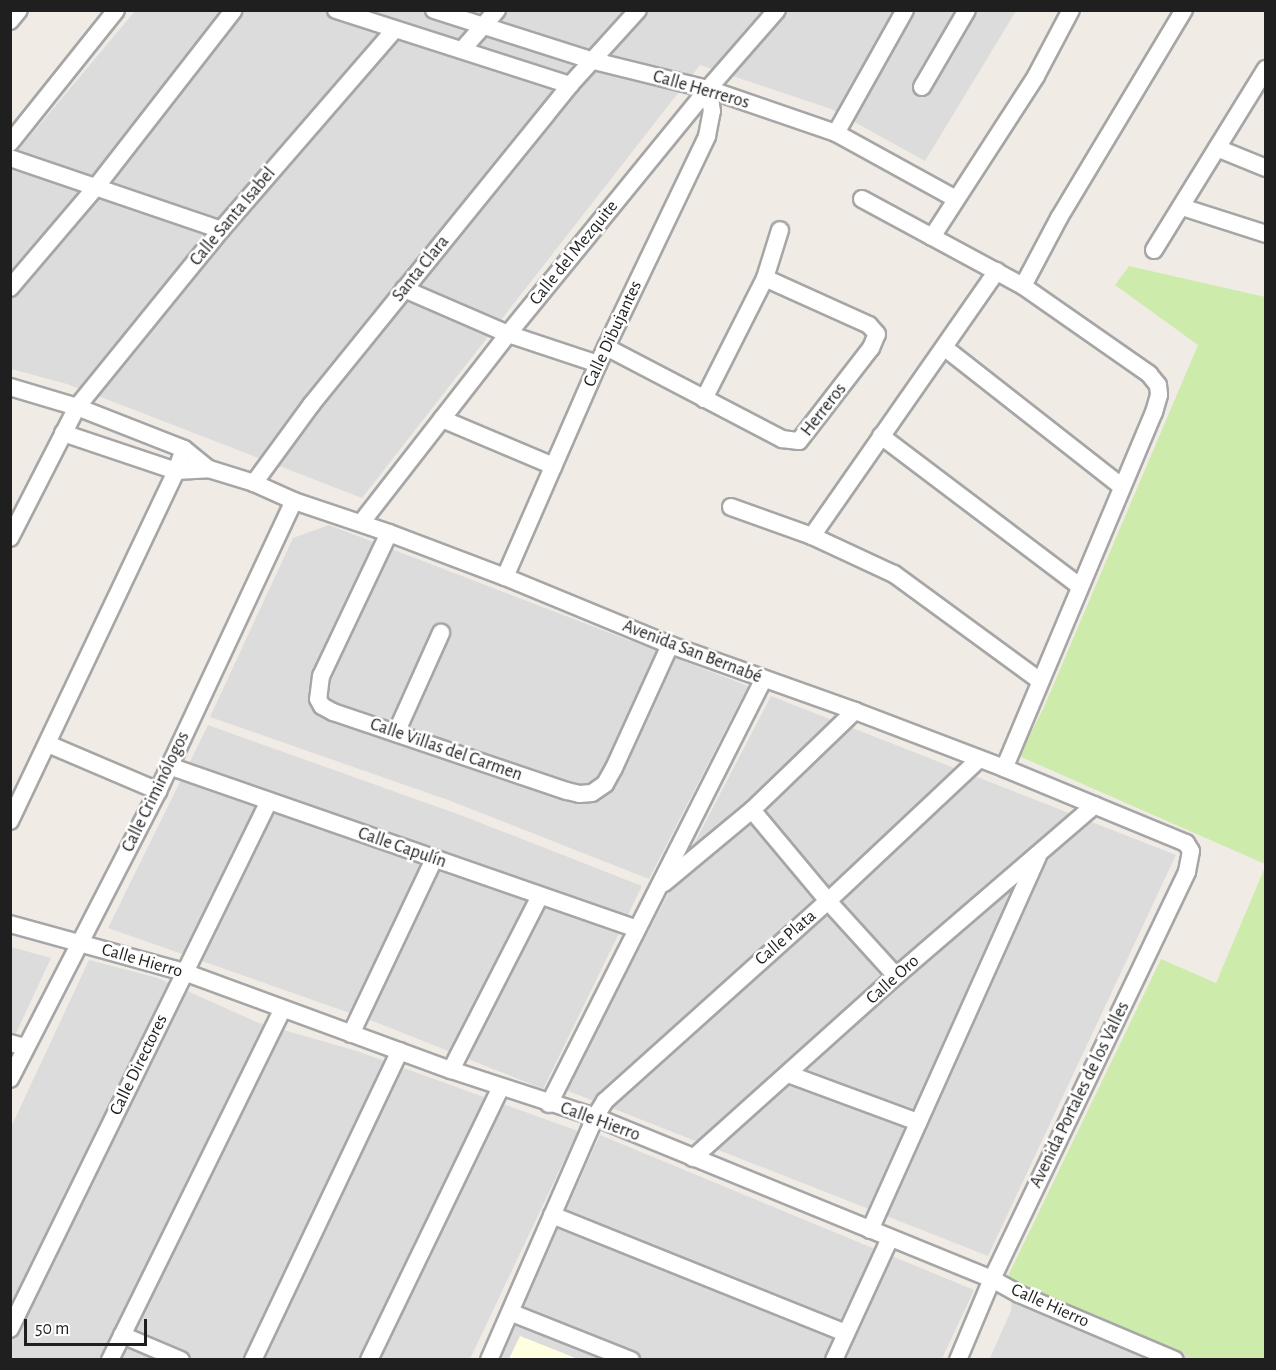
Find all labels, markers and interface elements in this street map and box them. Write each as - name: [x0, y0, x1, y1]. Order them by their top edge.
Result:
- street label: Calle Herreros: [650, 66, 752, 114]
- street label: Calle Santa Isabel: [186, 163, 280, 271]
- street label: Calle del Mezquite: [525, 196, 623, 310]
- street label: Santa Clara: [388, 232, 454, 306]
- street label: Calle Dibujantes: [579, 277, 647, 391]
- street label: Herreros: [797, 379, 851, 441]
- street label: Avenida San Bernabé: [619, 616, 765, 688]
- street label: Calle Villas del Carmen: [367, 714, 525, 786]
- street label: Calle Criminólogos: [117, 728, 195, 856]
- street label: Calle Capulín: [355, 823, 449, 873]
- street label: Calle Plata: [751, 906, 821, 970]
- street label: Calle Hierro: [99, 939, 185, 983]
- street label: Calle Oro: [862, 951, 924, 1009]
- street label: Avenida Portales de los Valles: [1026, 998, 1134, 1192]
- street label: Calle Directores: [105, 1011, 173, 1119]
- street label: Calle Hierro: [557, 1098, 643, 1146]
- street label: Calle Hierro: [1008, 1279, 1092, 1333]
- scale bar: [27, 1307, 150, 1345]
- text: 50 m: [35, 1320, 69, 1338]

